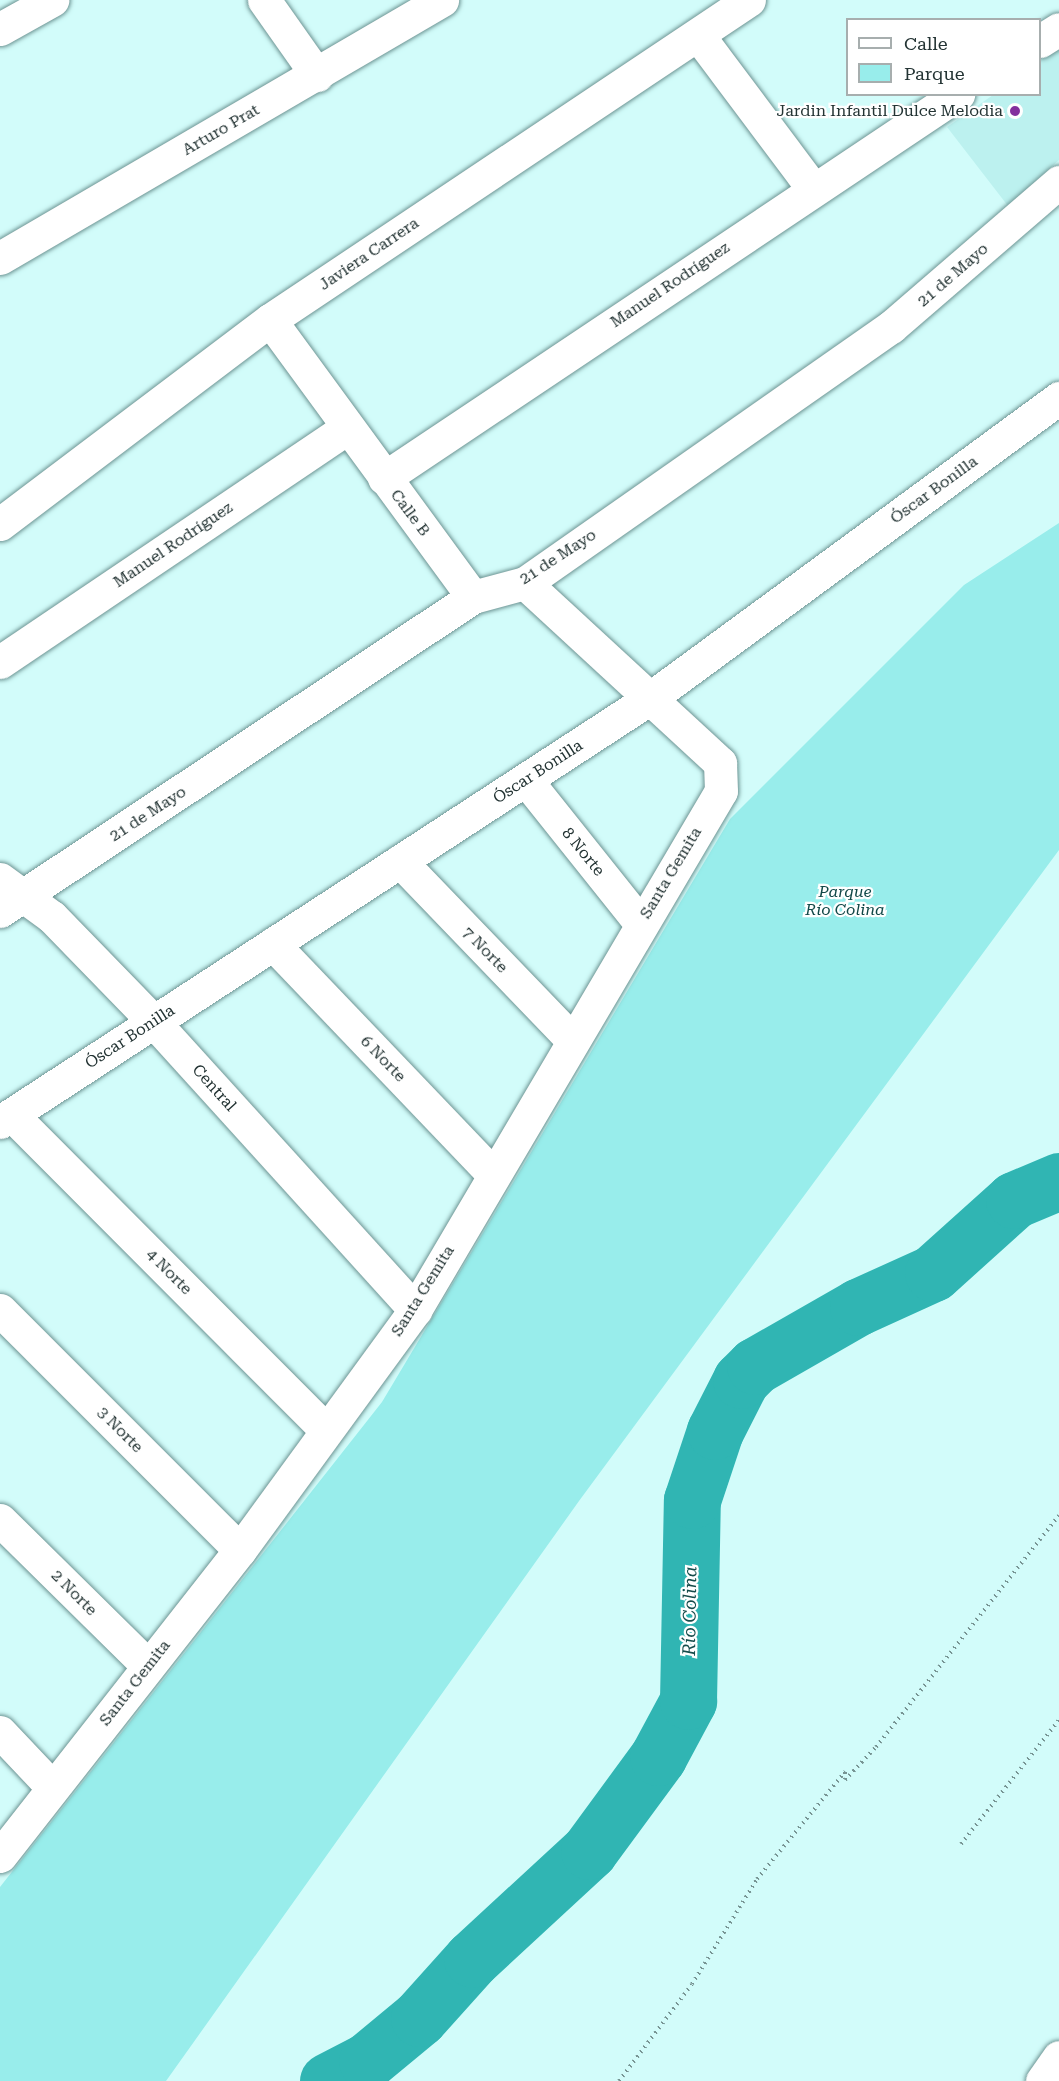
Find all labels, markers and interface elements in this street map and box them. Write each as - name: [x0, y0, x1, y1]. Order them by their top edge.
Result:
- legend: [846, 18, 1041, 96]
- text: Calle: [904, 33, 948, 54]
- text: Parque: [904, 63, 965, 84]
- street label: Arturo Prat: [179, 100, 263, 160]
- place label: Jardin Infantil Dulce Melodia: [777, 101, 1003, 121]
- marker: Jardin Infantil Dulce Melodia: [1008, 104, 1022, 118]
- street label: Javiera Carrera: [315, 214, 423, 294]
- street label: Manuel Rodríguez: [607, 238, 733, 332]
- street label: 21 de Mayo: [914, 239, 992, 311]
- street label: Óscar Bonilla: [887, 452, 981, 528]
- street label: Calle B: [386, 486, 434, 540]
- street label: Manuel Rodríguez: [110, 498, 236, 592]
- street label: 21 de Mayo: [516, 525, 600, 589]
- street label: Óscar Bonilla: [490, 736, 586, 808]
- street label: 21 de Mayo: [106, 782, 190, 846]
- street label: 8 Norte: [558, 824, 608, 880]
- street label: Santa Gemita: [636, 824, 706, 922]
- park label: Parque Río Colina: [805, 882, 885, 920]
- street label: 7 Norte: [458, 923, 512, 977]
- street label: Óscar Bonilla: [82, 1001, 178, 1073]
- street label: 6 Norte: [356, 1032, 410, 1086]
- street label: Central: [188, 1061, 240, 1115]
- street label: Santa Gemita: [387, 1242, 459, 1340]
- street label: 4 Norte: [142, 1245, 196, 1299]
- street label: 3 Norte: [93, 1403, 147, 1457]
- street label: 2 Norte: [47, 1566, 101, 1620]
- water label: Río Colina: [678, 1566, 702, 1656]
- street label: Santa Gemita: [96, 1636, 174, 1730]

